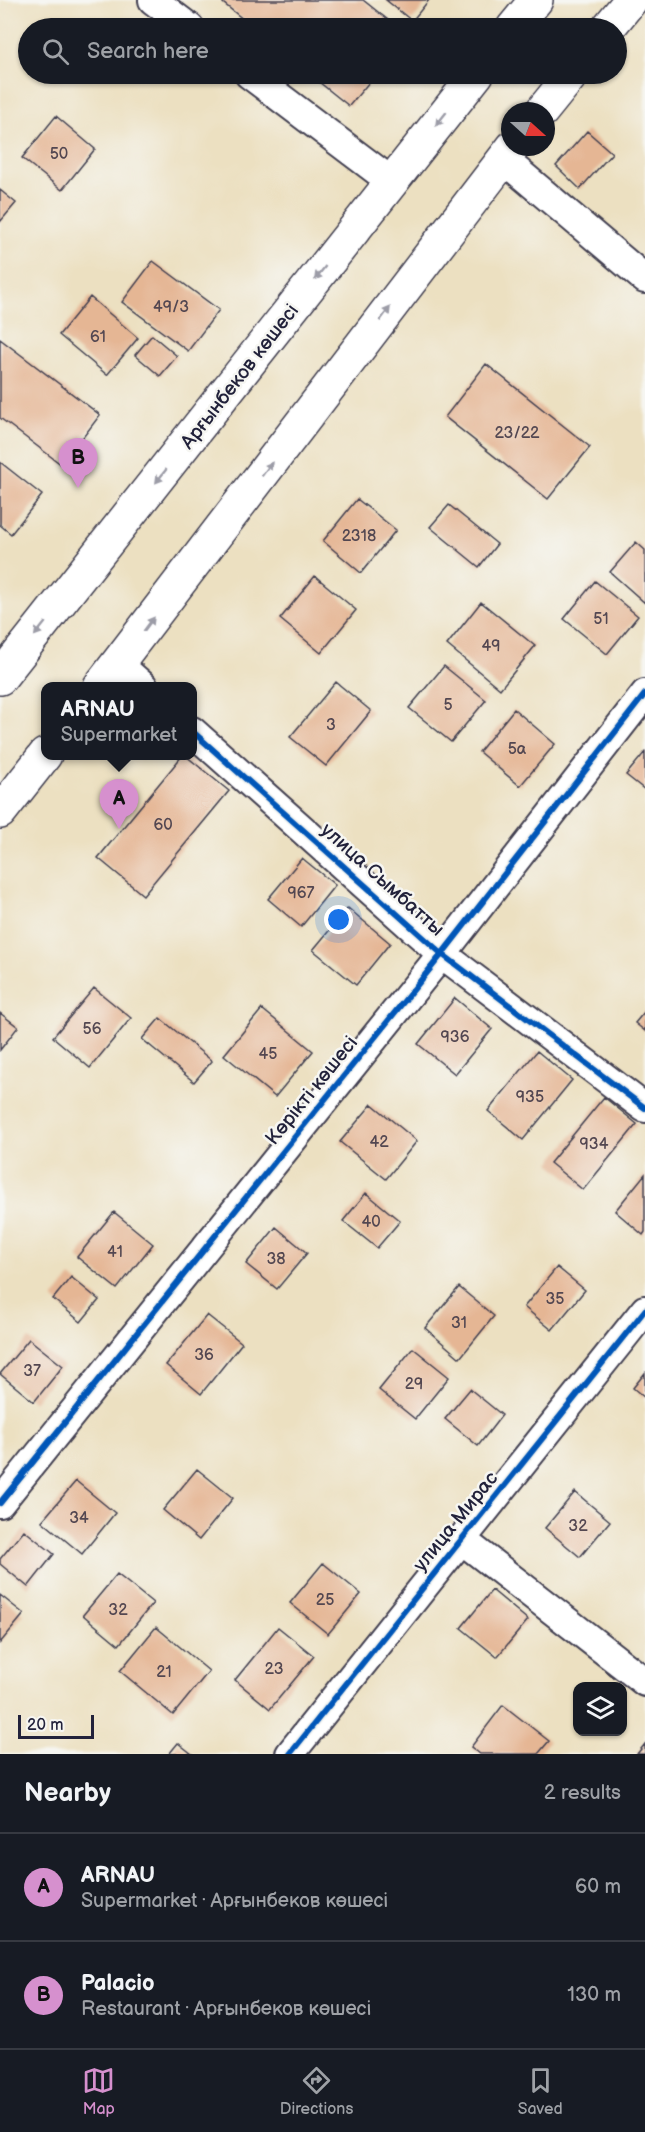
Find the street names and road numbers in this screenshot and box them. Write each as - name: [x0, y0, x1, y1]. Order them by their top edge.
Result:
- street label: Арғынбеков көшесі: [175, 299, 304, 455]
- street label: улица Сымбатты: [316, 818, 449, 941]
- street label: Көрікті көшесі: [261, 1031, 363, 1150]
- street label: улица Мирас: [408, 1467, 503, 1576]

